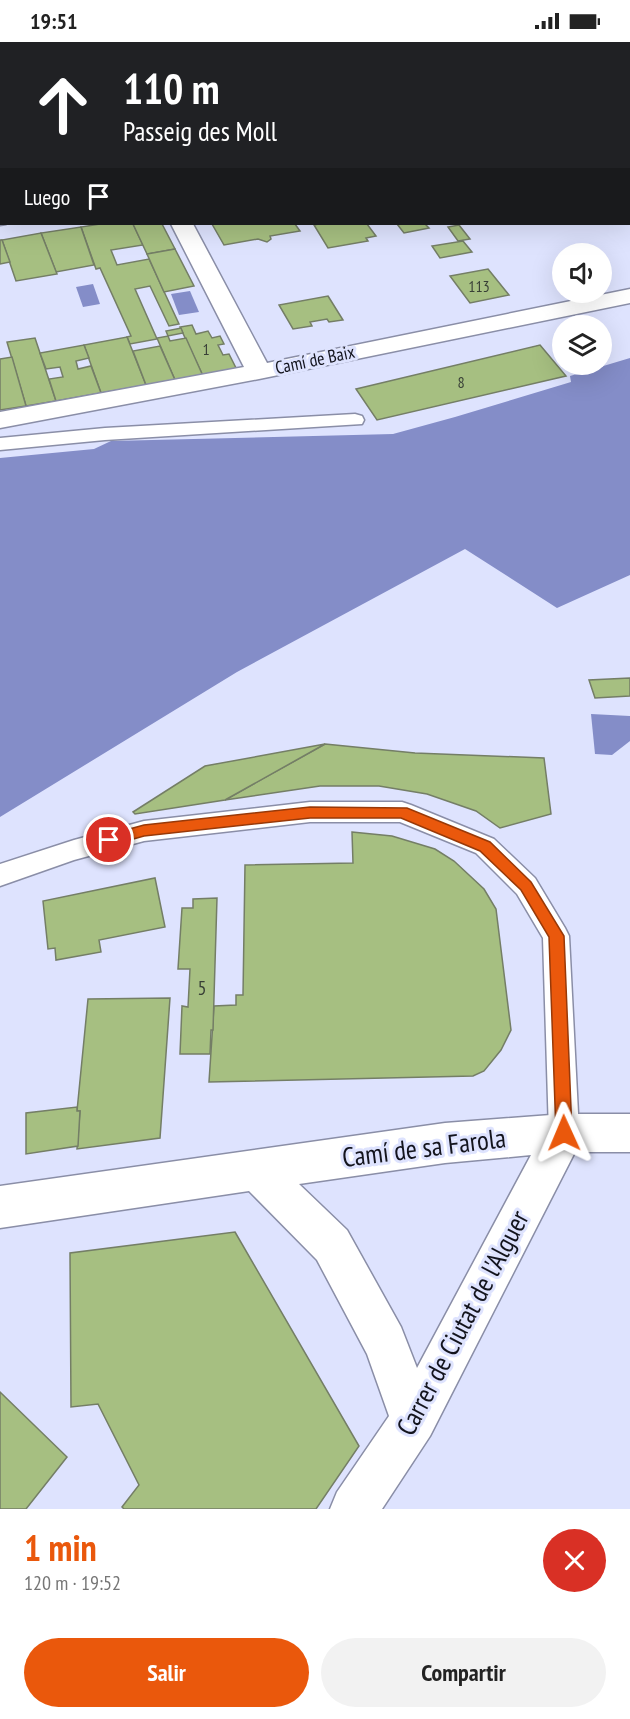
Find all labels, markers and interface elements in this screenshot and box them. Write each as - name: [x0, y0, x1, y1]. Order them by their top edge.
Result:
- text: 19:51: [30, 7, 78, 35]
- text: 110 m: [123, 61, 220, 116]
- icon: ahead: [24, 66, 102, 144]
- text: Passeig des Moll: [123, 114, 277, 148]
- icon: arrive: [82, 180, 115, 213]
- text: Luego: [24, 183, 70, 211]
- map controls: [552, 243, 612, 375]
- button: sound: [552, 243, 612, 303]
- house number: 113: [468, 276, 490, 296]
- button: layers: [552, 315, 612, 375]
- house number: 1: [202, 339, 210, 359]
- street label: Camí de Baix: [273, 340, 357, 379]
- house number: 8: [457, 372, 465, 392]
- pin: [83, 814, 134, 865]
- icon: arrive: [92, 823, 125, 856]
- house number: 5: [198, 975, 207, 1001]
- position arrow: [532, 1101, 596, 1165]
- street label: Camí de sa Farola: [340, 1120, 507, 1174]
- street label: Carrer de Ciutat de l'Alguer: [388, 1204, 536, 1441]
- text: 1 min: [24, 1524, 97, 1571]
- button: close: [543, 1529, 606, 1592]
- text: 120 m · 19:52: [24, 1570, 121, 1596]
- button: Salir: [24, 1638, 309, 1707]
- button: Compartir: [321, 1638, 606, 1707]

